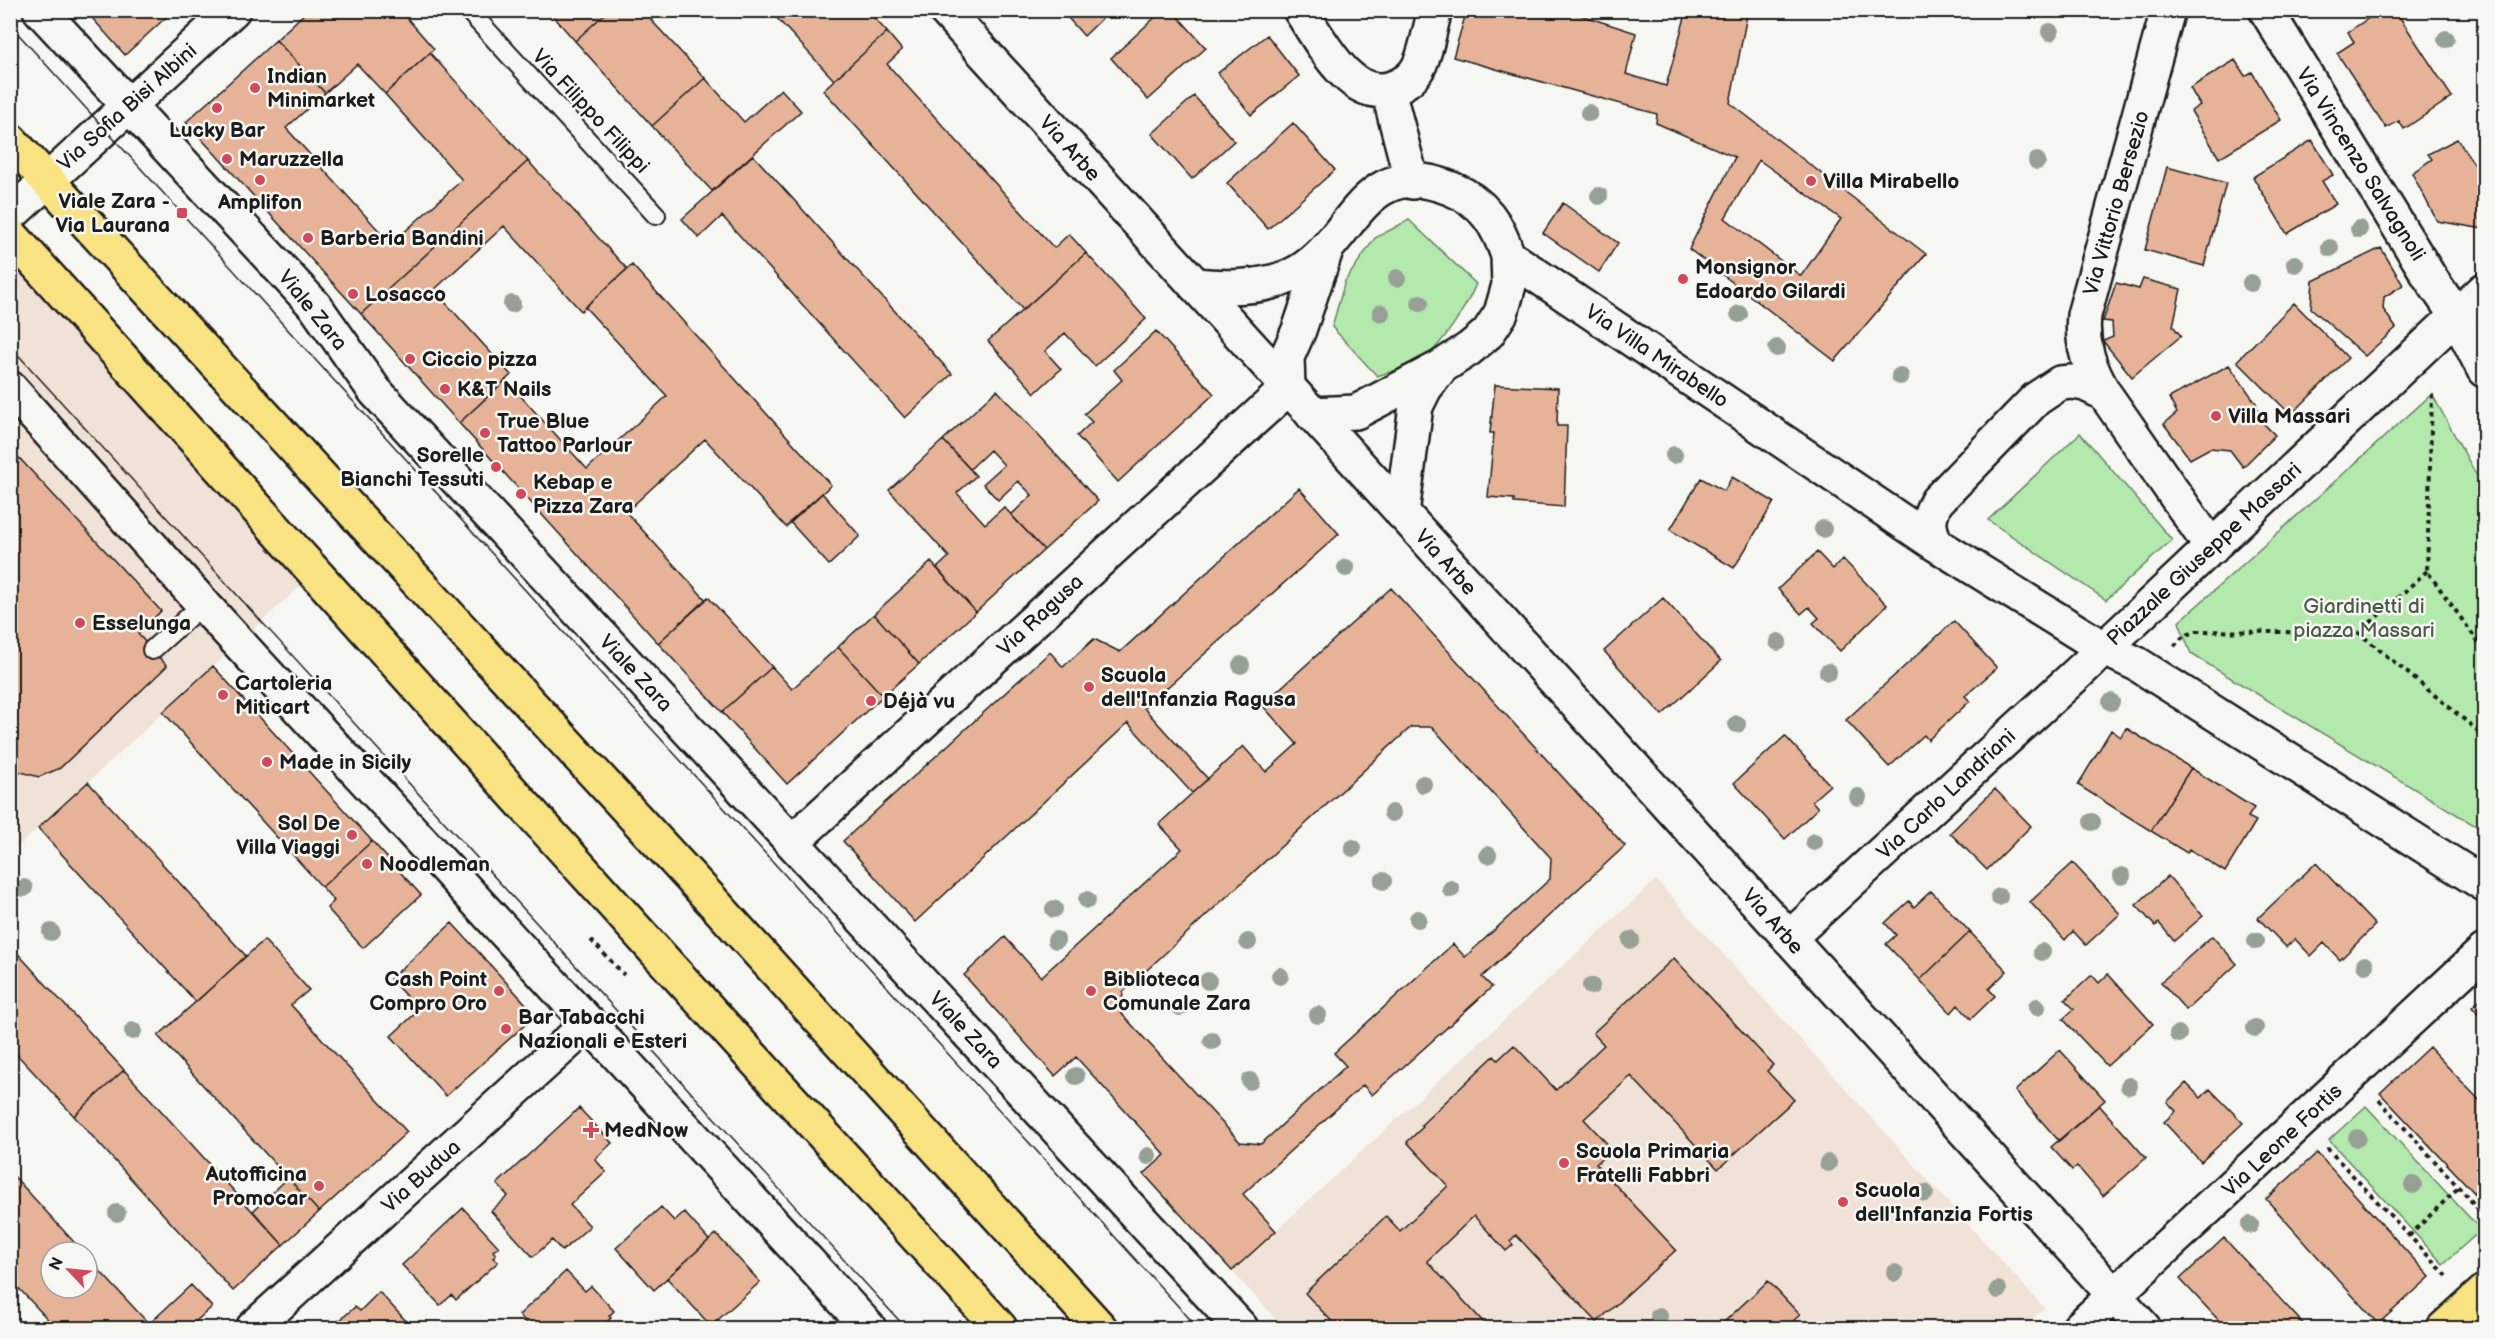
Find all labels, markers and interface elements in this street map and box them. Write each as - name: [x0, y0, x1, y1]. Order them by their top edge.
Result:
- street label: Via Sofia Bisi Albini: [53, 38, 202, 176]
- street label: Via Filippo Filippi: [527, 44, 655, 179]
- street label: Via Vincenzo Salvagnoli: [2291, 63, 2430, 266]
- place label: Indian Minimarket: [267, 64, 375, 113]
- marker: Indian Minimarket: [248, 81, 262, 95]
- marker: Lucky Bar: [210, 101, 224, 115]
- street label: Via Vittorio Bersezio: [2078, 108, 2155, 298]
- street label: Via Arbe: [1034, 110, 1106, 186]
- place label: Lucky Bar: [169, 118, 266, 143]
- place label: Maruzzella: [239, 147, 344, 172]
- marker: Maruzzella: [220, 152, 234, 166]
- place label: Villa Mirabello: [1823, 169, 1959, 194]
- marker: Amplifon: [253, 173, 267, 187]
- marker: Villa Mirabello: [1804, 174, 1818, 188]
- place label: Viale Zara - Via Laurana: [55, 189, 170, 238]
- place label: Amplifon: [217, 190, 302, 215]
- marker: Viale Zara - Via Laurana: [175, 206, 189, 220]
- place label: Barberia Bandini: [320, 226, 484, 251]
- marker: Barberia Bandini: [301, 231, 315, 245]
- place label: Monsignor Edoardo Gilardi: [1695, 255, 1846, 304]
- street label: Viale Zara: [273, 265, 353, 356]
- marker: Monsignor Edoardo Gilardi: [1676, 272, 1690, 286]
- place label: Losacco: [365, 282, 446, 307]
- marker: Losacco: [346, 287, 360, 301]
- street label: Via Villa Mirabello: [1581, 299, 1733, 414]
- place label: Ciccio pizza: [422, 347, 537, 372]
- marker: Ciccio pizza: [403, 352, 417, 366]
- place label: K&T Nails: [457, 377, 551, 402]
- marker: K&T Nails: [438, 382, 452, 396]
- place label: Villa Massari: [2228, 404, 2351, 429]
- place label: True Blue Tattoo Parlour: [497, 409, 633, 458]
- marker: Villa Massari: [2209, 409, 2223, 423]
- marker: True Blue Tattoo Parlour: [478, 426, 492, 440]
- place label: Sorelle Bianchi Tessuti: [340, 443, 484, 492]
- street label: Piazzale Giuseppe Massari: [2102, 458, 2307, 651]
- marker: Sorelle Bianchi Tessuti: [489, 460, 503, 474]
- place label: Kebap e Pizza Zara: [533, 470, 634, 519]
- marker: Kebap e Pizza Zara: [514, 487, 528, 501]
- street label: Via Arbe: [1410, 524, 1482, 600]
- street label: Via Ragusa: [992, 569, 1088, 661]
- park label: Giardinetti di piazza Massari: [2293, 594, 2435, 643]
- place label: Esselunga: [92, 611, 191, 636]
- marker: Esselunga: [73, 616, 87, 630]
- street label: Viale Zara: [594, 630, 678, 717]
- place label: Scuola dell'Infanzia Ragusa: [1101, 663, 1296, 712]
- place label: Cartoleria Miticart: [235, 671, 332, 720]
- marker: Scuola dell'Infanzia Ragusa: [1082, 680, 1096, 694]
- marker: Cartoleria Miticart: [216, 688, 230, 702]
- place label: Déjà vu: [883, 689, 955, 714]
- marker: Déjà vu: [864, 694, 878, 708]
- street label: Via Carlo Landriani: [1872, 724, 2021, 865]
- place label: Made in Sicily: [279, 750, 411, 775]
- marker: Made in Sicily: [260, 755, 274, 769]
- place label: Sol De Villa Viaggi: [236, 811, 340, 860]
- marker: Sol De Villa Viaggi: [345, 828, 359, 842]
- place label: Noodleman: [379, 852, 490, 877]
- marker: Noodleman: [360, 857, 374, 871]
- street label: Via Arbe: [1737, 883, 1809, 959]
- place label: Cash Point Compro Oro: [369, 967, 487, 1016]
- place label: Biblioteca Comunale Zara: [1103, 967, 1251, 1016]
- marker: Cash Point Compro Oro: [492, 984, 506, 998]
- marker: Biblioteca Comunale Zara: [1084, 984, 1098, 998]
- street label: Viale Zara: [924, 987, 1008, 1074]
- place label: Bar Tabacchi Nazionali e Esteri: [518, 1005, 687, 1054]
- marker: Bar Tabacchi Nazionali e Esteri: [499, 1022, 513, 1036]
- street label: Via Leone Fortis: [2217, 1078, 2347, 1202]
- place label: MedNow: [604, 1118, 688, 1143]
- marker: MedNow: [582, 1121, 600, 1139]
- street label: Via Budua: [377, 1135, 466, 1218]
- place label: Scuola Primaria Fratelli Fabbri: [1576, 1139, 1729, 1188]
- marker: Scuola Primaria Fratelli Fabbri: [1557, 1156, 1571, 1170]
- place label: Autofficina Promocar: [205, 1162, 308, 1211]
- place label: Scuola dell'Infanzia Fortis: [1855, 1178, 2033, 1227]
- marker: Autofficina Promocar: [312, 1179, 326, 1193]
- marker: Scuola dell'Infanzia Fortis: [1836, 1195, 1850, 1209]
- north arrow: [39, 1240, 99, 1300]
- text: N: [46, 1255, 68, 1274]

